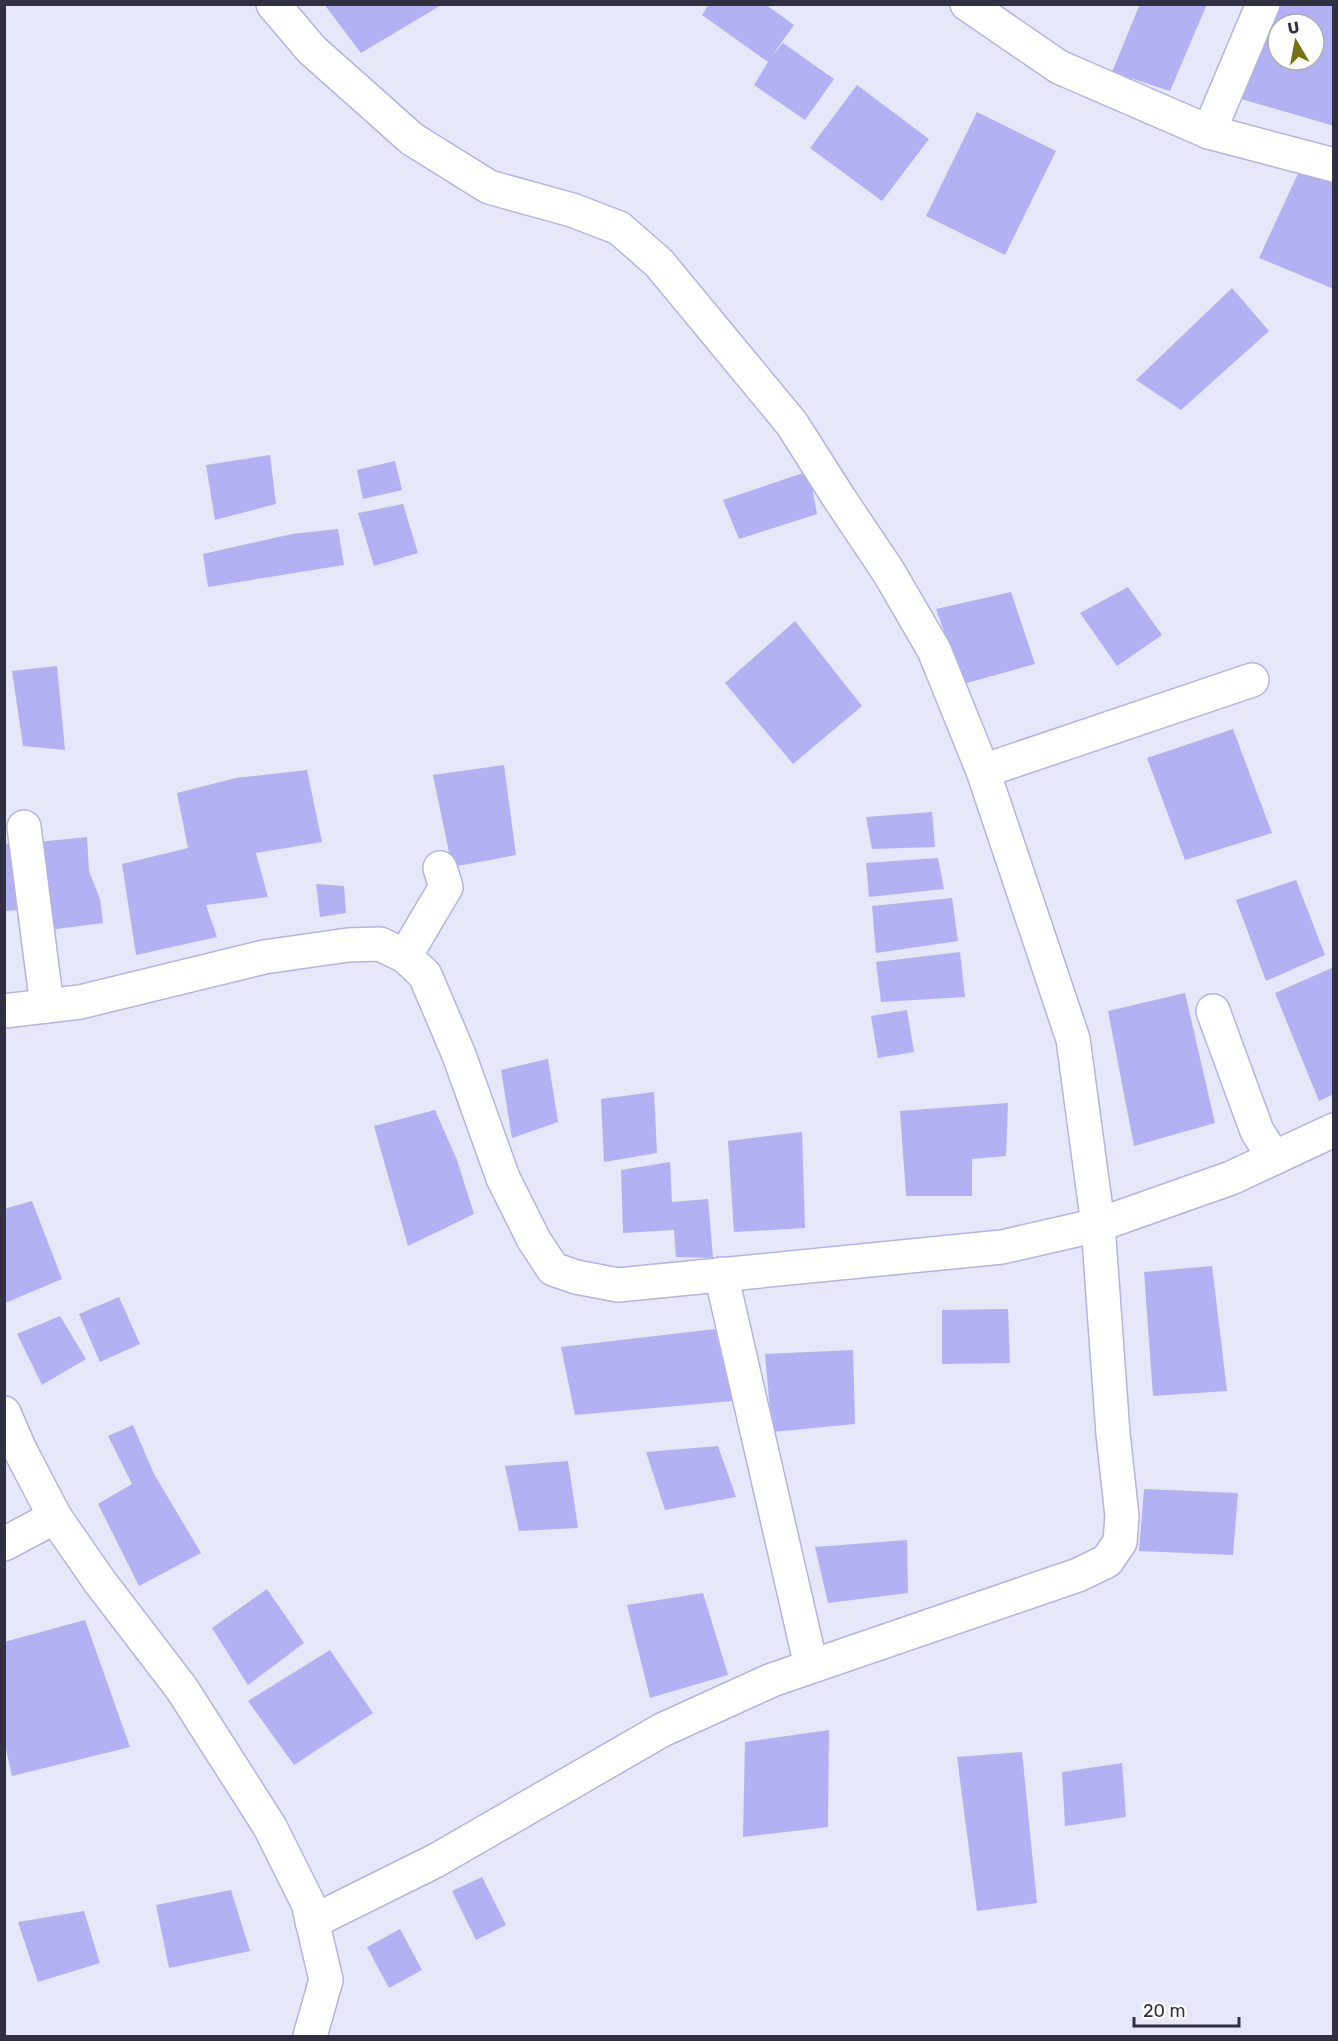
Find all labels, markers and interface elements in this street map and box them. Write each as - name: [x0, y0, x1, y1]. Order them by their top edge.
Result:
- north arrow: [1266, 12, 1326, 72]
- text: U: [1286, 17, 1301, 38]
- scale bar: [1134, 1990, 1239, 2028]
- text: 20 m: [1143, 2000, 1185, 2022]

